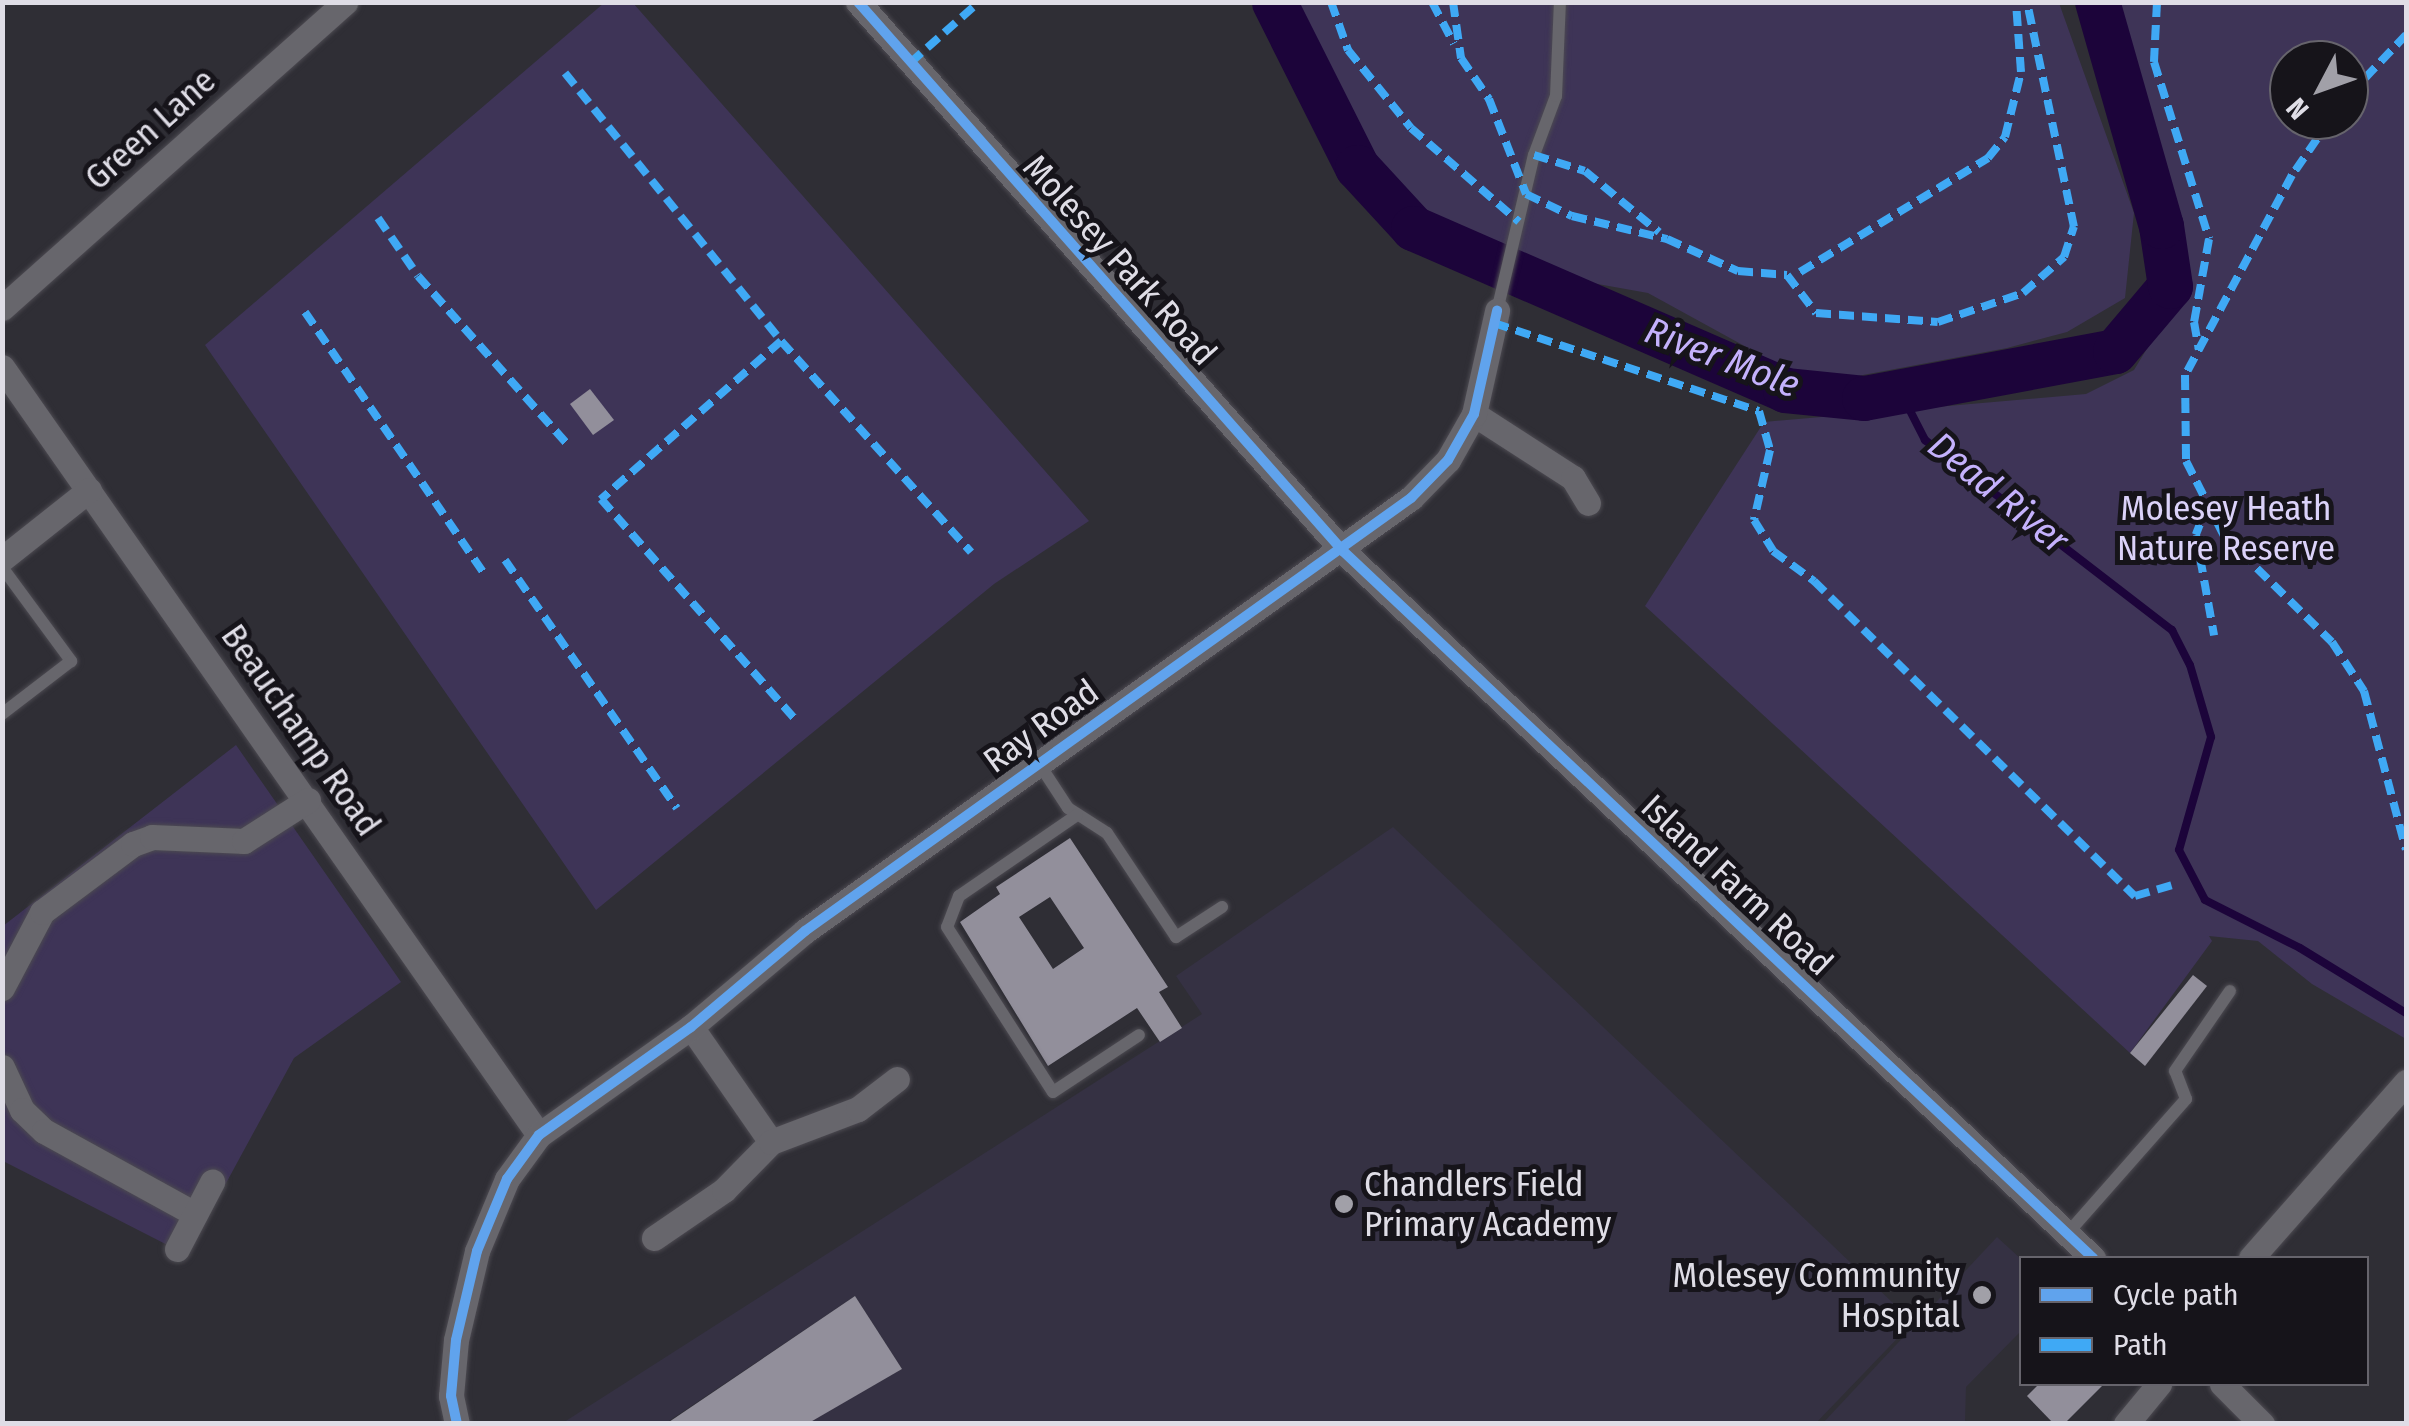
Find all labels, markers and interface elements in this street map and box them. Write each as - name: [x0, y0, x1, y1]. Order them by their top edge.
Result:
- north arrow: [2269, 40, 2369, 140]
- street label: Green Lane: [76, 60, 224, 198]
- text: N: [2280, 92, 2315, 126]
- street label: Molesey Park Road: [1015, 146, 1225, 374]
- water label: River Mole: [1639, 308, 1805, 408]
- water label: Dead River: [1919, 423, 2077, 563]
- park label: Molesey Heath Nature Reserve: [2117, 487, 2335, 569]
- street label: Beauchamp Road: [213, 616, 389, 844]
- street label: Ray Road: [975, 670, 1107, 782]
- street label: Island Farm Road: [1633, 786, 1841, 984]
- place label: Chandlers Field Primary Academy: [1364, 1163, 1611, 1245]
- marker: Chandlers Field Primary Academy: [1333, 1193, 1355, 1215]
- place label: Molesey Community Hospital: [1673, 1254, 1960, 1336]
- legend: [2019, 1256, 2369, 1386]
- text: Cycle path: [2113, 1277, 2239, 1313]
- marker: Molesey Community Hospital: [1969, 1282, 1995, 1308]
- text: Path: [2113, 1327, 2167, 1363]

